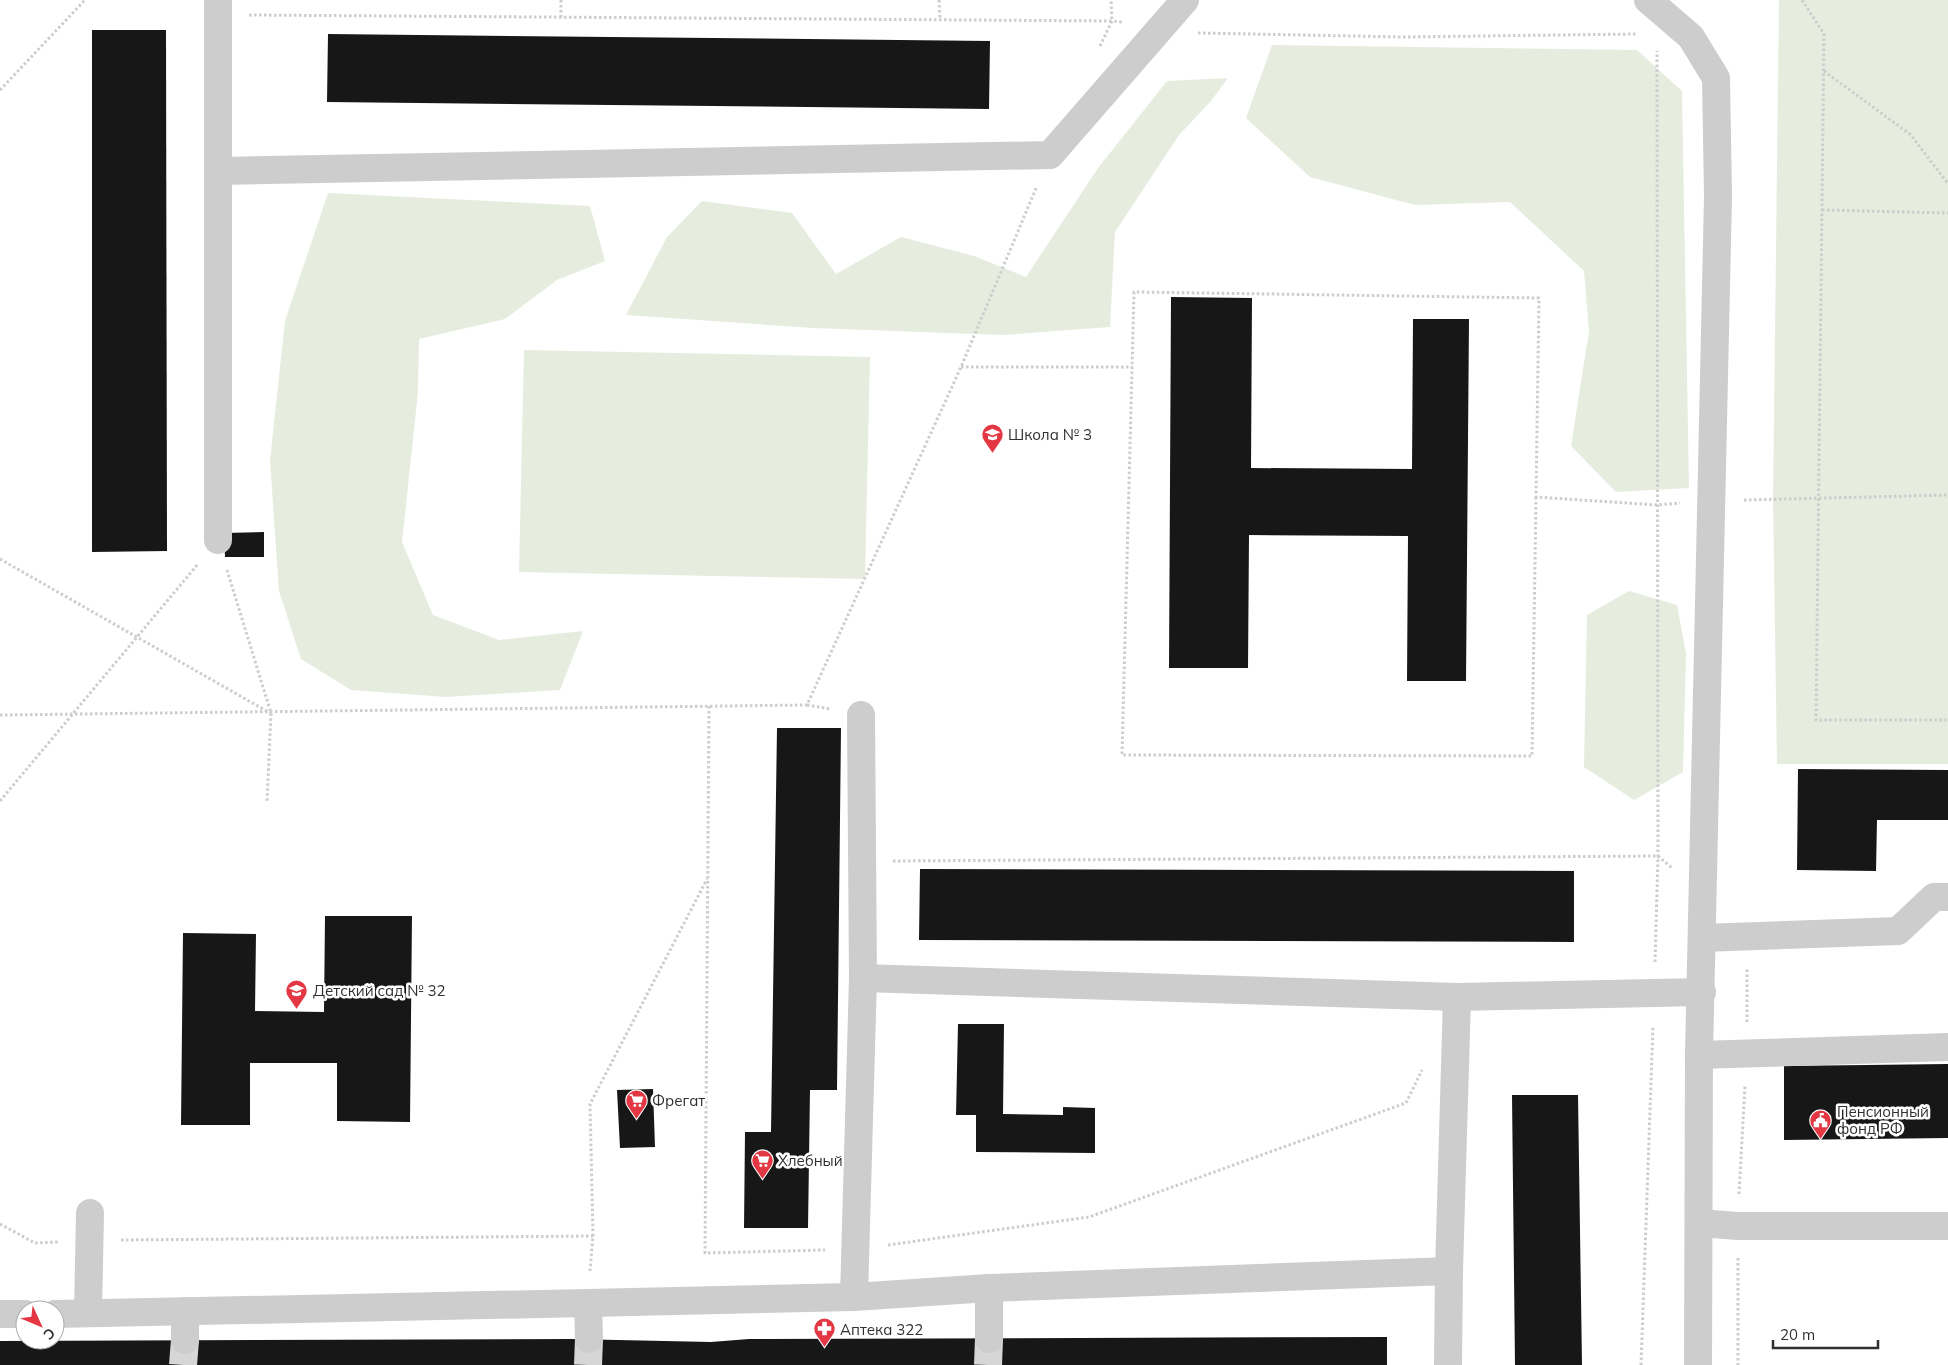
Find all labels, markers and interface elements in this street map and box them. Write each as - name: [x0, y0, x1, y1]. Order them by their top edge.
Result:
- school or university icon: Школа № 3: [980, 422, 1004, 453]
- place label: Школа № 3: [1008, 425, 1092, 444]
- school or university icon: Детский сад № 32: [285, 978, 309, 1009]
- place label: Детский сад № 32: [313, 981, 446, 1000]
- supermarket icon: Фрегат: [624, 1088, 648, 1119]
- place label: Фрегат: [652, 1091, 705, 1110]
- place label: Пенсионный фонд РФ: [1837, 1102, 1929, 1138]
- public building icon: Пенсионный фонд РФ: [1809, 1108, 1833, 1139]
- supermarket icon: Хлебный: [750, 1148, 774, 1179]
- place label: Хлебный: [778, 1151, 843, 1170]
- north arrow: [15, 1300, 65, 1350]
- pharmacy icon: Аптека 322: [812, 1317, 836, 1348]
- scale bar: [1773, 1318, 1878, 1350]
- place label: Аптека 322: [840, 1320, 923, 1339]
- text: С: [40, 1324, 59, 1344]
- text: 20 m: [1780, 1325, 1815, 1344]

